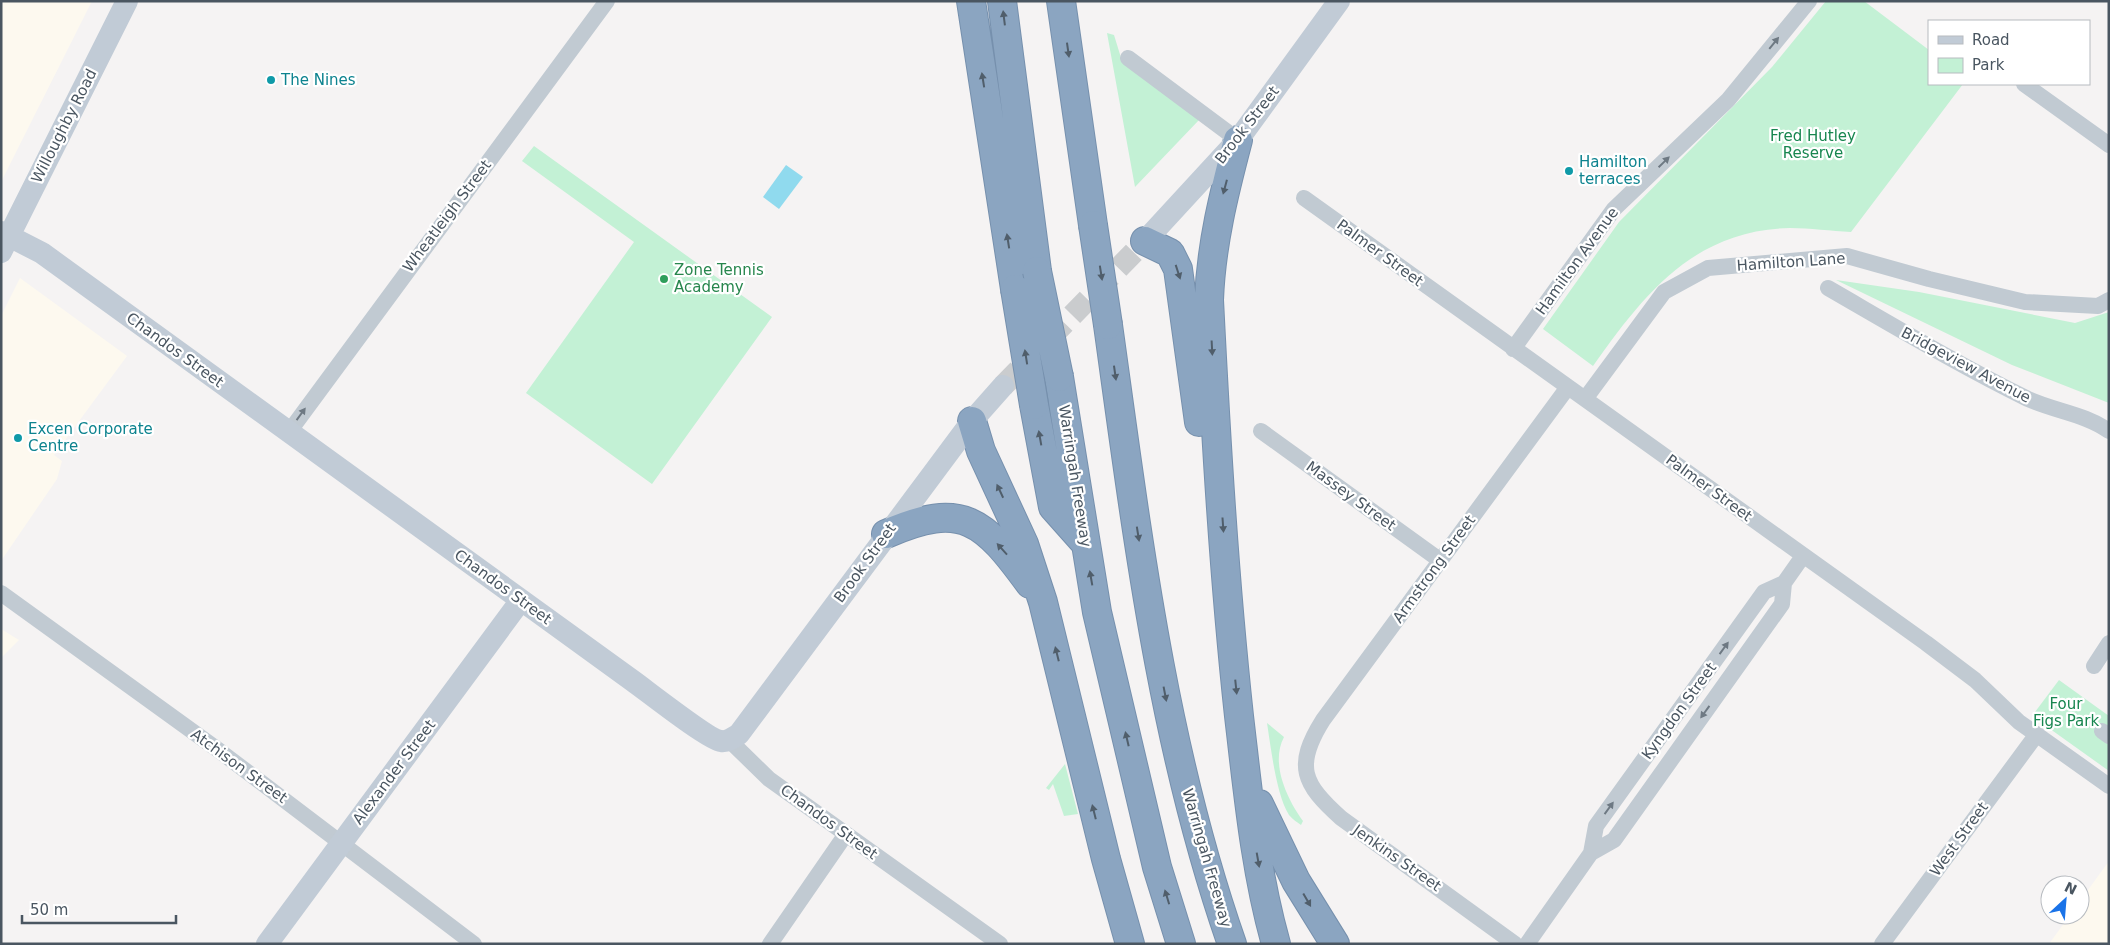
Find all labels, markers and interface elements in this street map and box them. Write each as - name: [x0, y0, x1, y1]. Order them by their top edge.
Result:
- one-way arrow: [1000, 10, 1008, 26]
- legend: [1928, 20, 2090, 85]
- text: Road: [1972, 31, 2010, 49]
- one-way arrow: [1769, 37, 1780, 50]
- one-way arrow: [1064, 42, 1072, 58]
- text: Park: [1972, 56, 2005, 74]
- street label: Willoughby Road: [27, 66, 101, 186]
- place label: The Nines: [280, 71, 356, 89]
- one-way arrow: [979, 72, 987, 88]
- marker: The Nines: [265, 74, 277, 86]
- street label: Brook Street: [1211, 83, 1283, 167]
- park label: Fred Hutley Reserve: [1770, 127, 1856, 162]
- place label: Hamilton terraces: [1579, 153, 1647, 188]
- street label: Wheatleigh Street: [399, 156, 495, 276]
- one-way arrow: [1658, 156, 1670, 168]
- marker: Hamilton terraces: [1563, 165, 1575, 177]
- one-way arrow: [1221, 180, 1229, 195]
- street label: Hamilton Avenue: [1532, 204, 1622, 318]
- street label: Palmer Street: [1333, 216, 1427, 290]
- one-way arrow: [1003, 233, 1011, 249]
- street label: Hamilton Lane: [1736, 249, 1846, 275]
- place label: Zone Tennis Academy: [674, 261, 764, 296]
- one-way arrow: [1175, 264, 1183, 279]
- one-way arrow: [1097, 265, 1105, 281]
- marker: Zone Tennis Academy: [658, 273, 670, 285]
- street label: Chandos Street: [123, 309, 227, 391]
- street label: Bridgeview Avenue: [1898, 323, 2034, 407]
- one-way arrow: [1208, 340, 1216, 356]
- one-way arrow: [1022, 349, 1030, 365]
- one-way arrow: [1111, 366, 1119, 382]
- street label: Warringah Freeway: [1055, 403, 1095, 549]
- one-way arrow: [296, 407, 306, 421]
- place label: Excen Corporate Centre: [28, 420, 153, 455]
- one-way arrow: [1036, 430, 1044, 446]
- marker: Excen Corporate Centre: [12, 432, 24, 444]
- street label: Palmer Street: [1662, 451, 1756, 525]
- street label: Massey Street: [1303, 458, 1399, 535]
- one-way arrow: [996, 484, 1004, 498]
- street label: Armstrong Street: [1389, 511, 1479, 626]
- one-way arrow: [1220, 517, 1228, 533]
- street label: Brook Street: [830, 520, 900, 606]
- one-way arrow: [1134, 527, 1142, 543]
- one-way arrow: [996, 544, 1008, 556]
- street label: Chandos Street: [451, 546, 555, 628]
- one-way arrow: [1087, 570, 1095, 585]
- one-way arrow: [1719, 641, 1729, 655]
- one-way arrow: [1053, 646, 1061, 661]
- street label: Kyngdon Street: [1638, 659, 1720, 763]
- one-way arrow: [1232, 679, 1240, 695]
- one-way arrow: [1162, 687, 1170, 703]
- park label: Four Figs Park: [2033, 695, 2099, 730]
- one-way arrow: [1700, 705, 1710, 719]
- street label: Alexander Street: [349, 716, 439, 828]
- street label: Atchison Street: [187, 725, 291, 807]
- one-way arrow: [1123, 732, 1131, 747]
- street label: Chandos Street: [777, 781, 881, 863]
- street label: Warringah Freeway: [1179, 786, 1236, 930]
- street label: West Street: [1926, 798, 1992, 880]
- one-way arrow: [1604, 801, 1614, 815]
- one-way arrow: [1090, 805, 1098, 820]
- street label: Jenkins Street: [1349, 820, 1445, 895]
- one-way arrow: [1255, 852, 1263, 868]
- north arrow: [2040, 875, 2090, 925]
- text: N: [2062, 879, 2079, 898]
- one-way arrow: [1162, 889, 1170, 904]
- scale bar: [22, 892, 176, 924]
- one-way arrow: [1303, 893, 1312, 906]
- text: 50 m: [30, 901, 68, 919]

